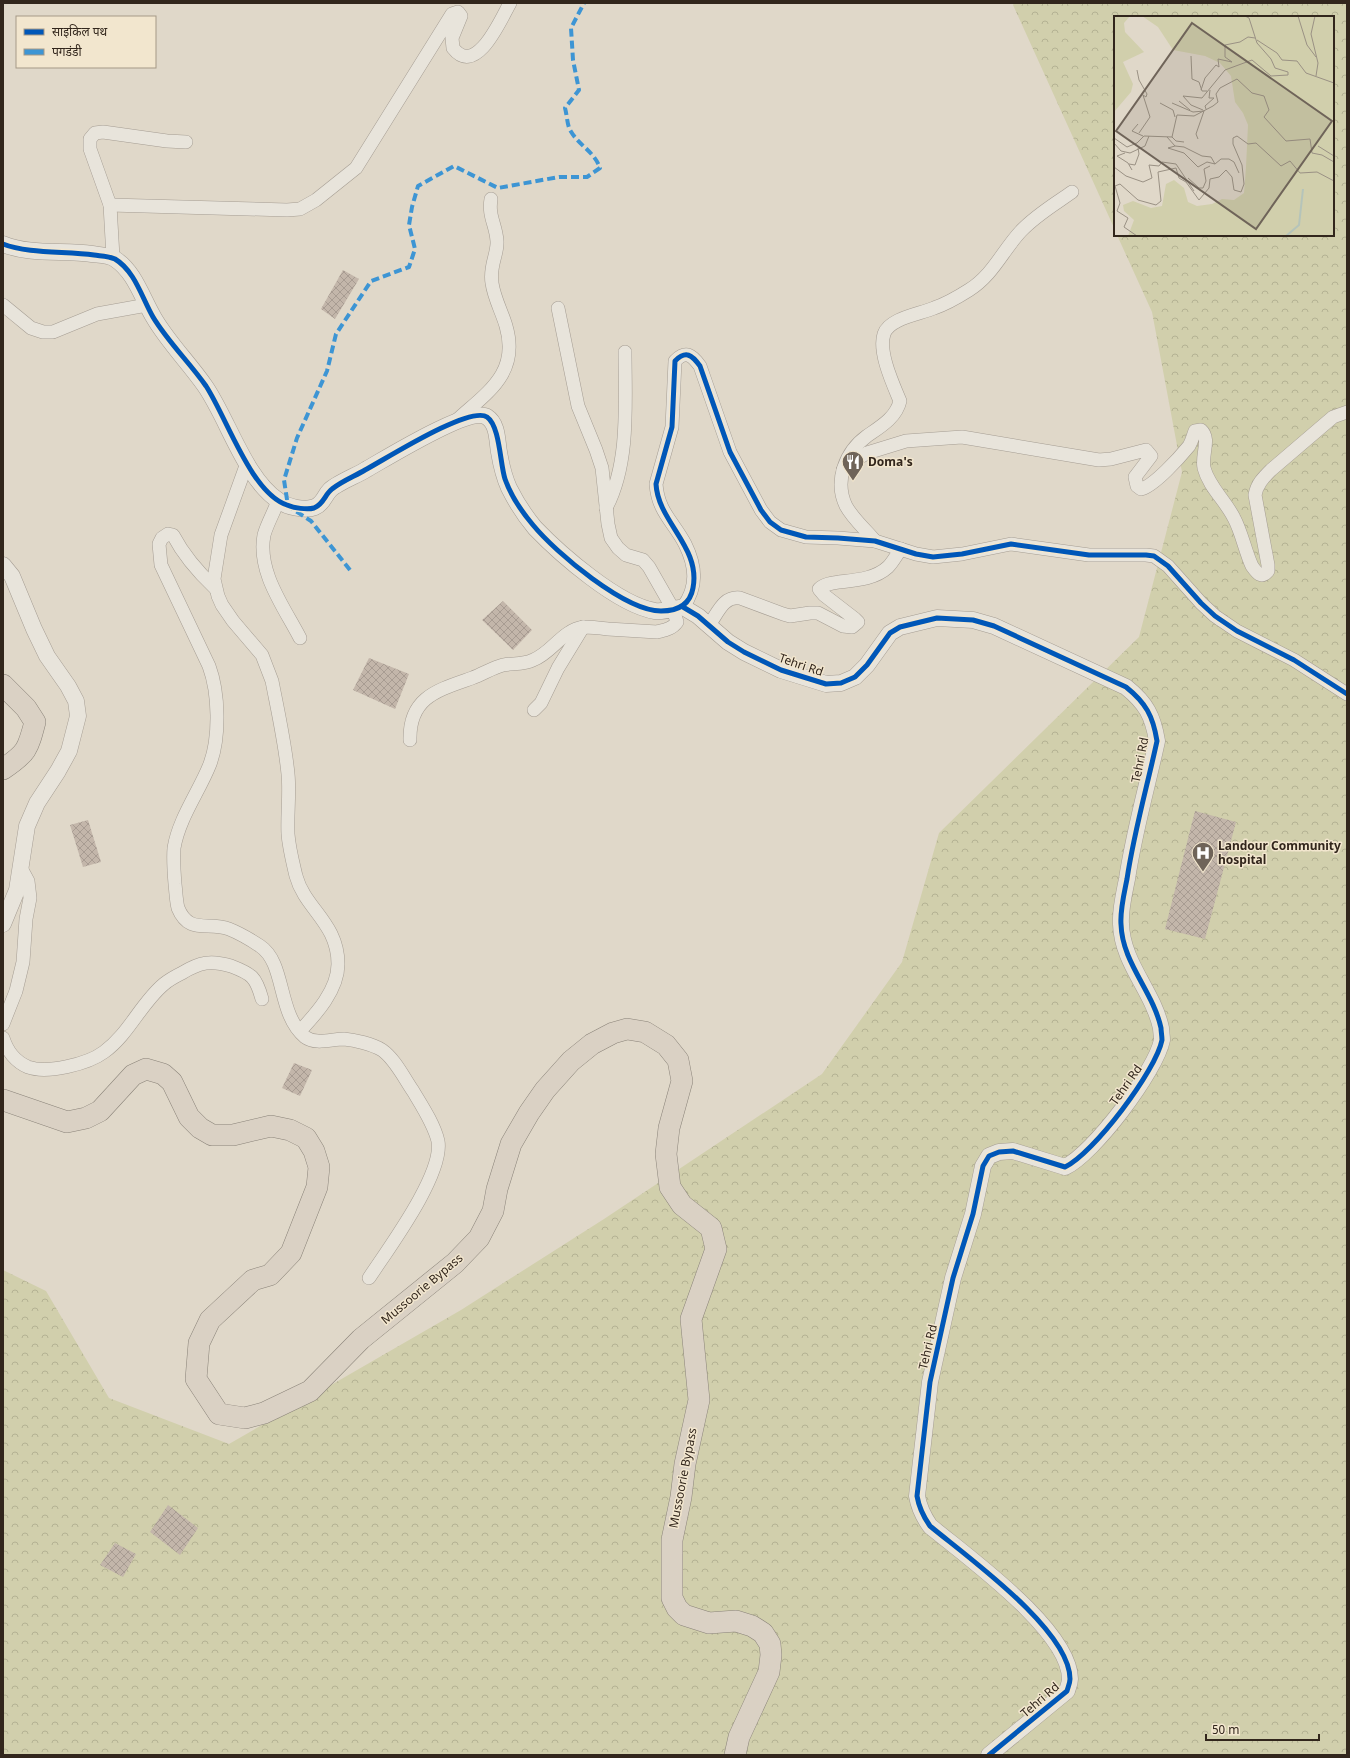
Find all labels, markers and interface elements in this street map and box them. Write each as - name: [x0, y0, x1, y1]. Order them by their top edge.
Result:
- legend: [16, 16, 156, 68]
- inset map: [1114, 16, 1334, 236]
- text: साइकिल पथ: [52, 24, 108, 41]
- text: पगडंडी: [52, 44, 82, 61]
- restaurant icon: Doma's: [840, 449, 866, 482]
- place label: Doma's: [868, 455, 913, 471]
- street label: Tehri Rd: [776, 651, 825, 681]
- street label: Tehri Rd: [1129, 736, 1153, 784]
- place label: Landour Community hospital: [1218, 839, 1341, 869]
- hospital icon: Landour Community hospital: [1190, 840, 1216, 873]
- street label: Tehri Rd: [1107, 1062, 1147, 1109]
- street label: Mussoorie Bypass: [379, 1251, 467, 1329]
- street label: Tehri Rd: [916, 1323, 942, 1371]
- street label: Mussoorie Bypass: [666, 1426, 702, 1530]
- street label: Tehri Rd: [1018, 1680, 1063, 1722]
- scale bar: [1206, 1716, 1319, 1742]
- text: 50 m: [1212, 1723, 1240, 1739]

